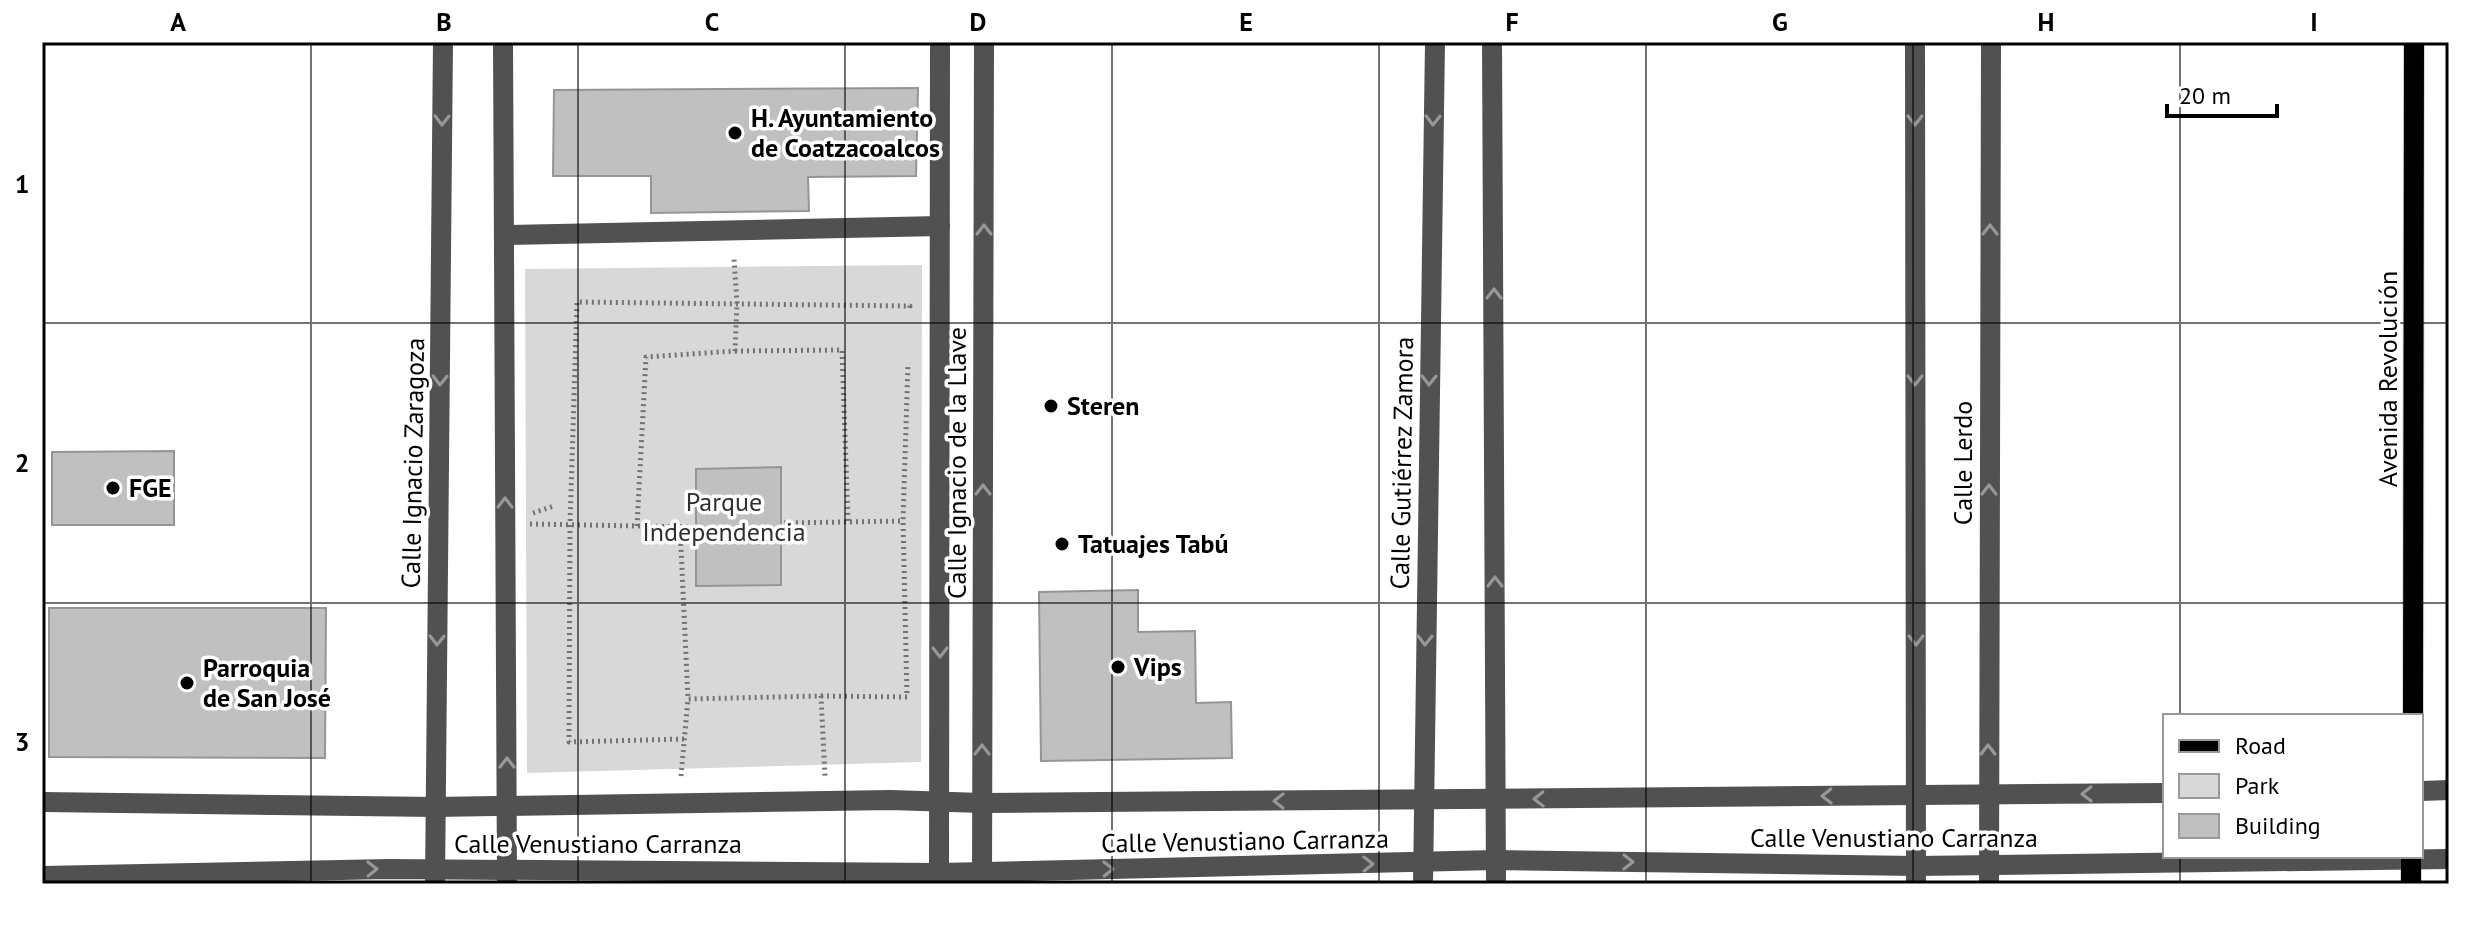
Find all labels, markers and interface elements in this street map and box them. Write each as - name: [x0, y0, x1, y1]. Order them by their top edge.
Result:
- text: A: [170, 5, 186, 38]
- text: B: [436, 5, 452, 38]
- text: C: [705, 5, 719, 38]
- text: D: [970, 5, 986, 38]
- text: E: [1239, 5, 1253, 38]
- text: F: [1505, 5, 1519, 38]
- text: G: [1772, 5, 1788, 38]
- text: H: [2038, 5, 2054, 38]
- text: I: [2310, 5, 2318, 38]
- scale bar: [2167, 68, 2277, 118]
- text: 20 m: [2179, 80, 2231, 111]
- place label: H. Ayuntamiento de Coatzacoalcos: [751, 101, 940, 164]
- one-way arrow: [434, 114, 451, 127]
- one-way arrow: [1425, 114, 1442, 127]
- one-way arrow: [1906, 114, 1924, 127]
- marker: H. Ayuntamiento de Coatzacoalcos: [726, 124, 744, 142]
- text: 1: [15, 167, 29, 200]
- one-way arrow: [975, 223, 993, 236]
- one-way arrow: [1981, 223, 1999, 236]
- street label: Avenida Revolución: [2371, 271, 2404, 487]
- one-way arrow: [1485, 287, 1503, 300]
- street label: Calle Ignacio de la Llave: [940, 327, 973, 599]
- street label: Calle Gutiérrez Zamora: [1383, 336, 1420, 590]
- street label: Calle Ignacio Zaragoza: [394, 337, 431, 589]
- one-way arrow: [431, 374, 448, 387]
- one-way arrow: [1421, 374, 1438, 387]
- one-way arrow: [1906, 374, 1924, 387]
- place label: Steren: [1067, 389, 1139, 422]
- marker: Steren: [1042, 397, 1060, 415]
- street label: Calle Lerdo: [1946, 401, 1979, 525]
- text: 2: [15, 446, 29, 479]
- place label: FGE: [129, 471, 172, 504]
- marker: FGE: [104, 479, 122, 497]
- one-way arrow: [974, 483, 992, 496]
- one-way arrow: [1980, 483, 1998, 496]
- park label: Parque Independencia: [642, 485, 806, 548]
- one-way arrow: [496, 496, 514, 509]
- place label: Tatuajes Tabú: [1078, 527, 1229, 560]
- marker: Tatuajes Tabú: [1053, 535, 1071, 553]
- one-way arrow: [1486, 575, 1504, 588]
- one-way arrow: [428, 634, 446, 647]
- one-way arrow: [1417, 634, 1434, 647]
- one-way arrow: [1907, 634, 1925, 647]
- one-way arrow: [931, 646, 949, 659]
- place label: Vips: [1133, 650, 1182, 683]
- place label: Parroquia de San José: [203, 651, 331, 714]
- marker: Vips: [1109, 658, 1127, 676]
- marker: Parroquia de San José: [178, 674, 196, 692]
- legend: [2163, 714, 2423, 858]
- text: 3: [15, 725, 29, 758]
- text: Road: [2235, 730, 2286, 761]
- one-way arrow: [973, 743, 991, 756]
- one-way arrow: [1979, 743, 1997, 756]
- one-way arrow: [498, 756, 516, 769]
- text: Park: [2235, 770, 2280, 801]
- one-way arrow: [2080, 785, 2093, 803]
- one-way arrow: [1820, 788, 1833, 805]
- one-way arrow: [1532, 790, 1545, 808]
- one-way arrow: [1272, 792, 1285, 810]
- text: Building: [2235, 810, 2321, 841]
- street label: Calle Venustiano Carranza: [1101, 821, 1389, 860]
- street label: Calle Venustiano Carranza: [1750, 821, 2038, 854]
- street label: Calle Venustiano Carranza: [454, 827, 742, 860]
- one-way arrow: [1622, 853, 1635, 871]
- one-way arrow: [1362, 855, 1375, 873]
- one-way arrow: [366, 861, 379, 878]
- one-way arrow: [1102, 861, 1115, 878]

